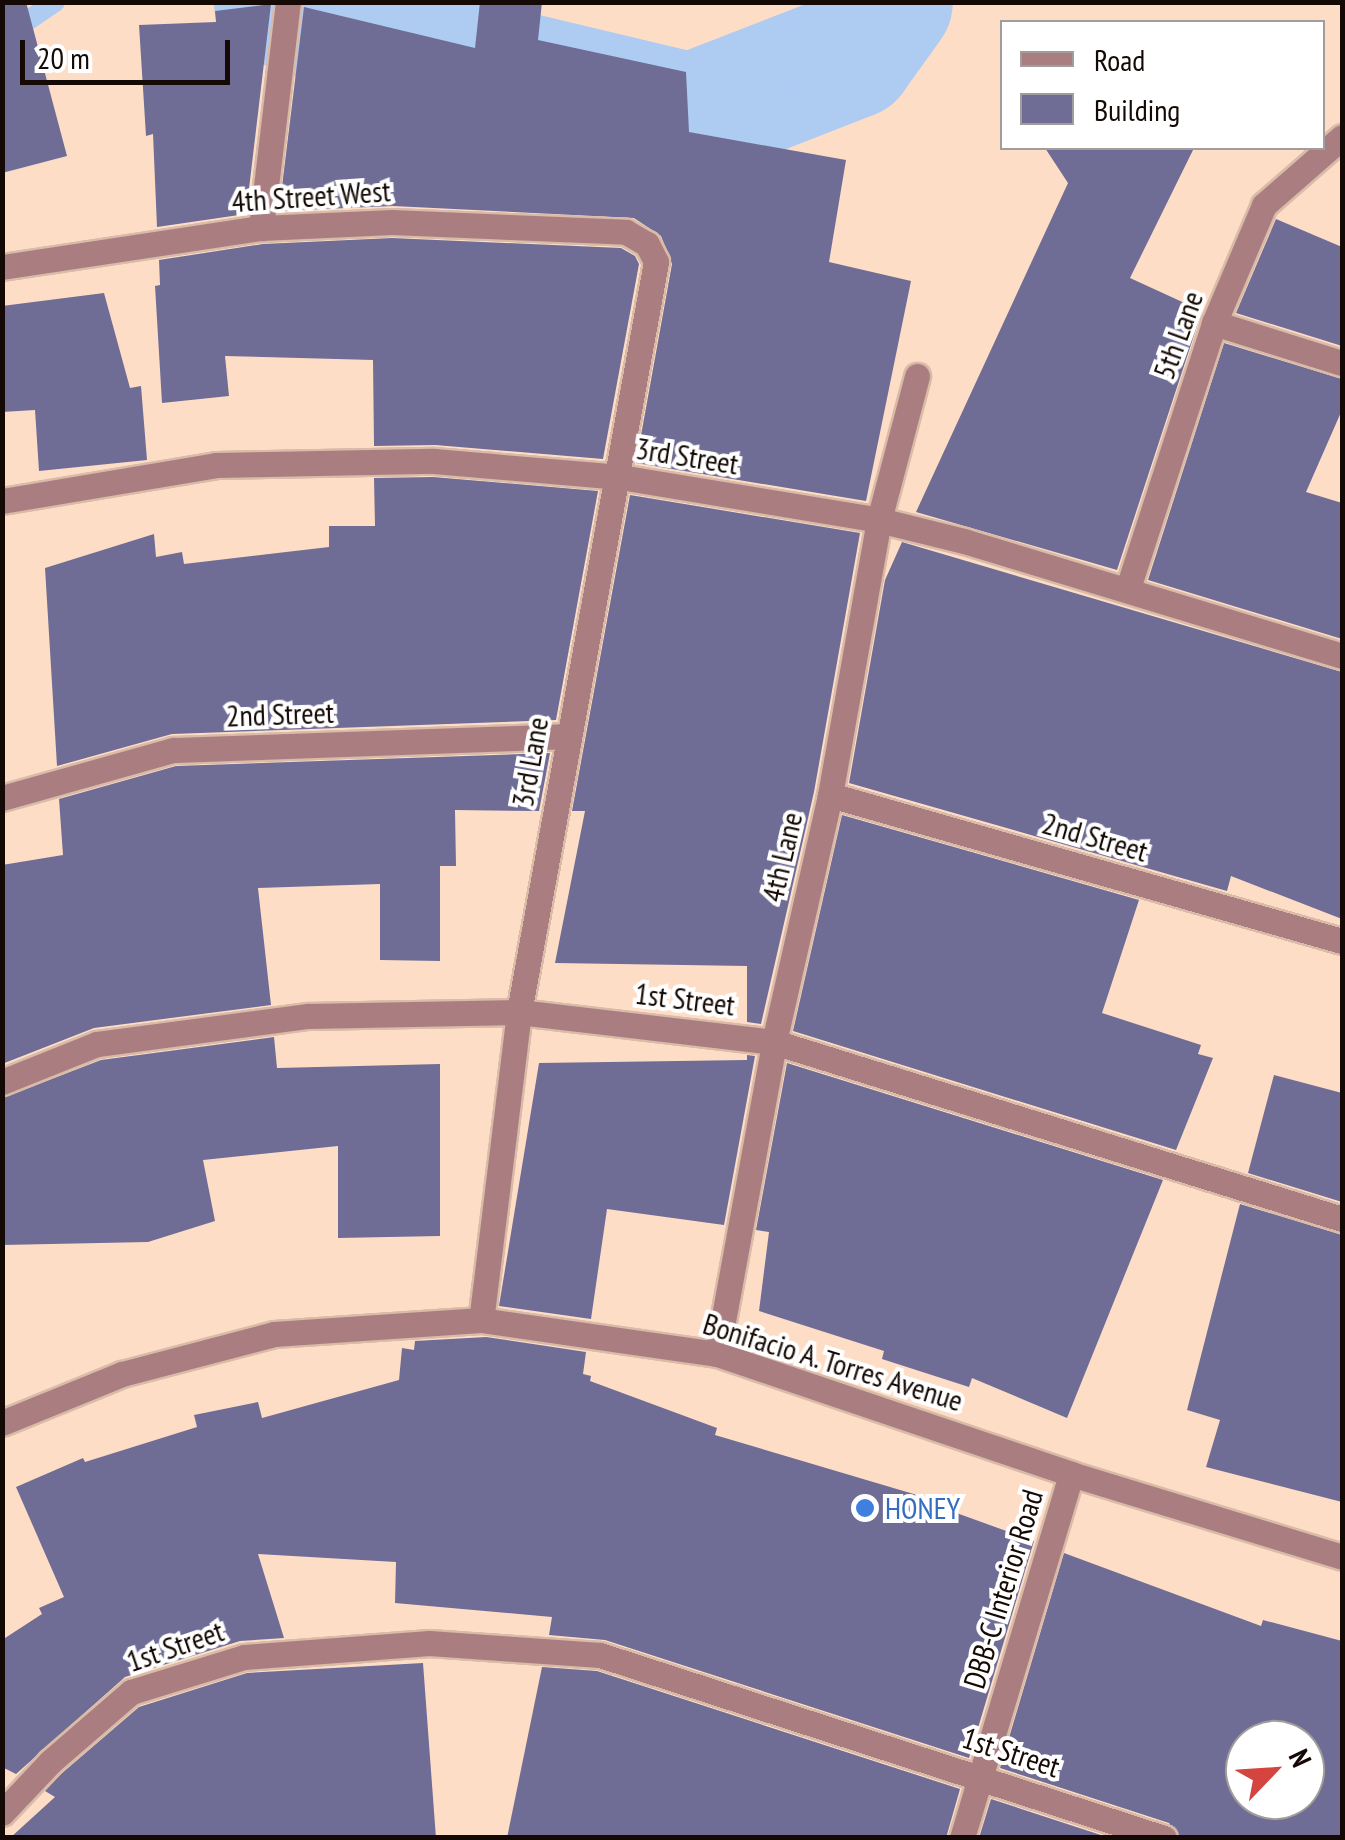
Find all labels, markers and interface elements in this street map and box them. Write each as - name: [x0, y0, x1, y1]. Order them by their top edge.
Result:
- scale bar: [25, 20, 235, 82]
- legend: [1000, 20, 1325, 150]
- text: 20 m: [37, 38, 90, 77]
- text: Road: [1094, 40, 1145, 79]
- text: Building: [1094, 90, 1180, 129]
- street label: 4th Street West: [230, 172, 392, 220]
- street label: 5th Lane: [1146, 286, 1210, 384]
- street label: 3rd Street: [633, 430, 741, 482]
- street label: 2nd Street: [225, 694, 335, 734]
- street label: 3rd Lane: [504, 714, 556, 810]
- street label: 2nd Street: [1038, 805, 1152, 869]
- street label: 4th Lane: [754, 809, 810, 905]
- street label: 1st Street: [633, 975, 737, 1023]
- street label: Bonifacio A. Torres Avenue: [697, 1305, 969, 1419]
- street label: DBB-C Interior Road: [956, 1485, 1050, 1693]
- place label: HONEY: [885, 1490, 960, 1526]
- marker: HONEY: [854, 1497, 876, 1519]
- street label: 1st Street: [122, 1613, 228, 1679]
- street label: 1st Street: [958, 1719, 1064, 1785]
- north arrow: [1225, 1720, 1325, 1820]
- text: N: [1281, 1743, 1321, 1773]

